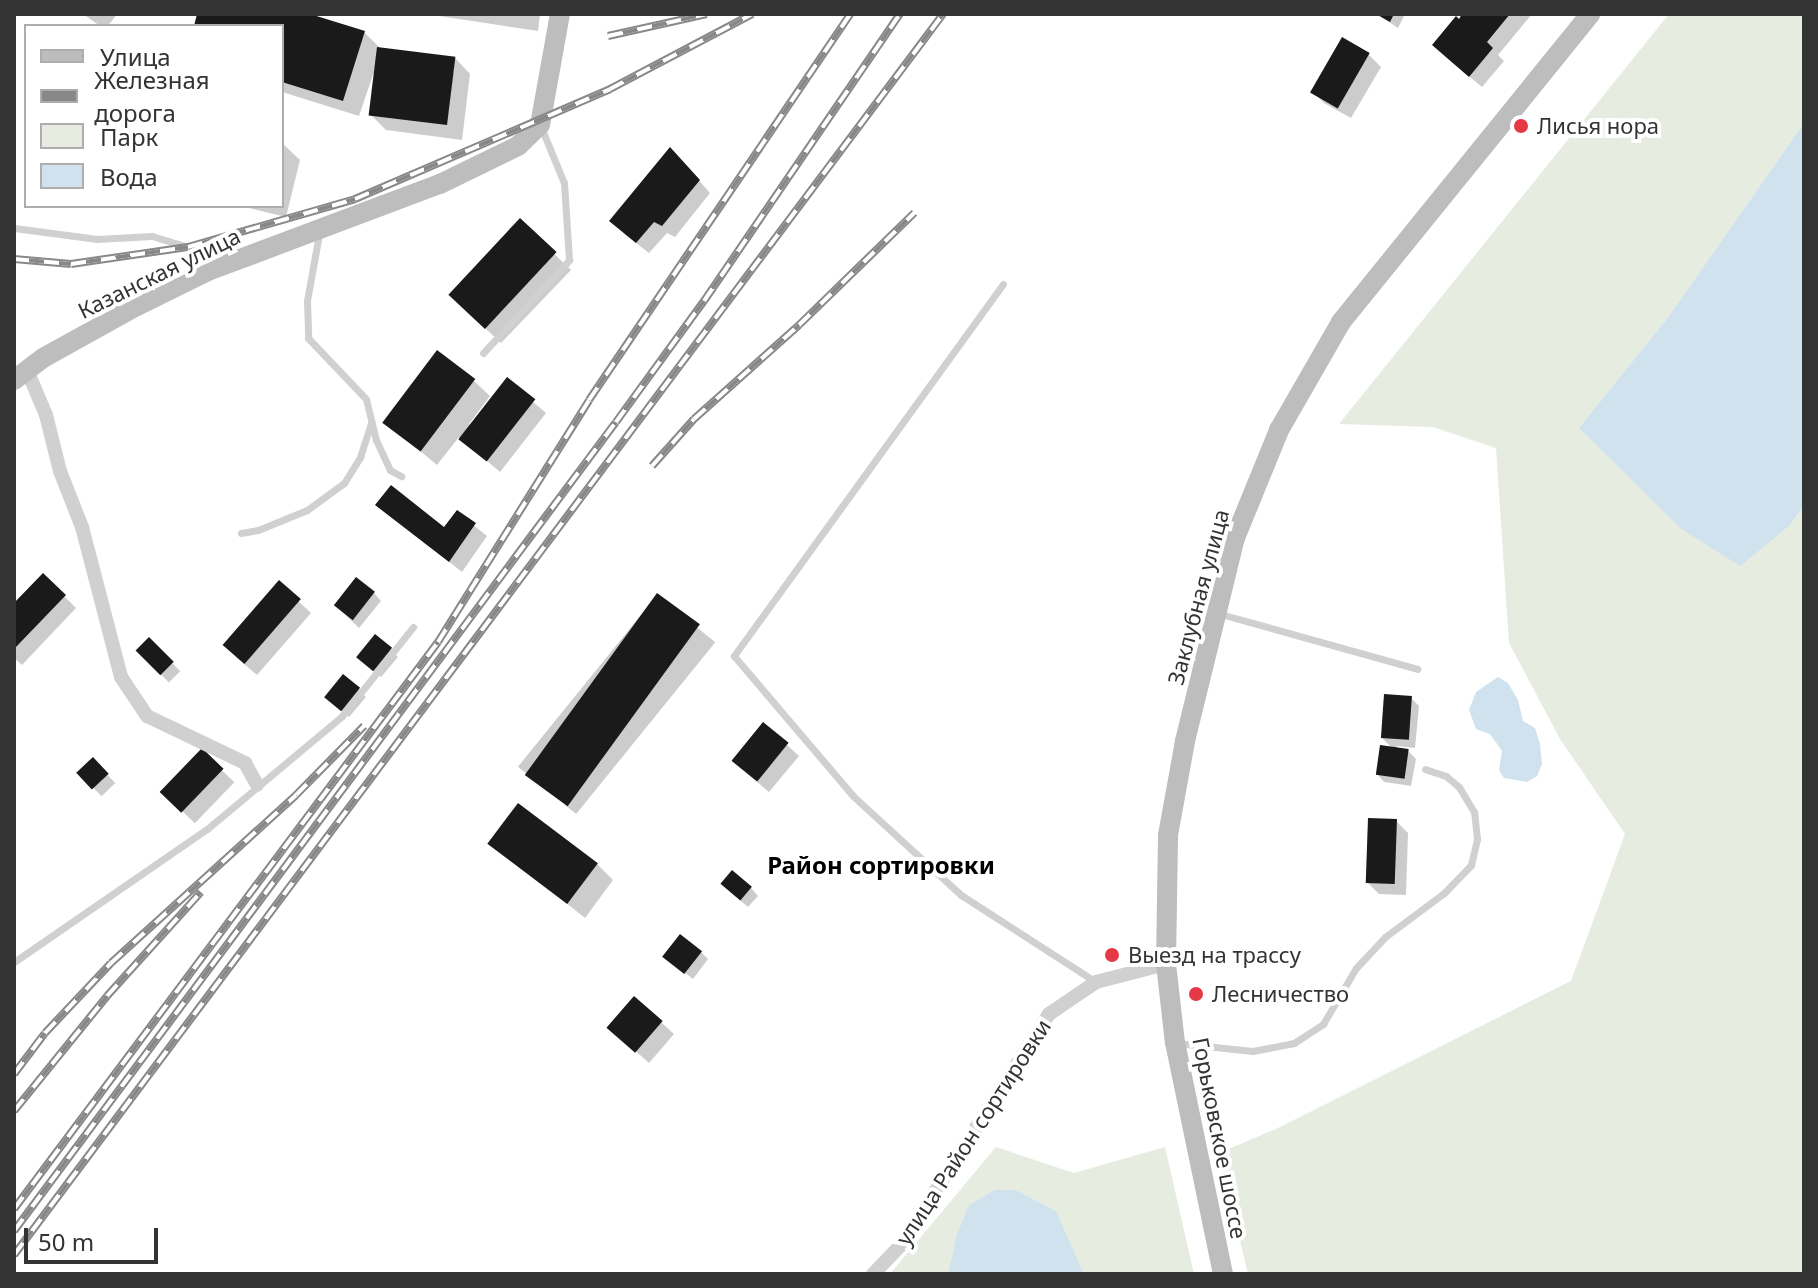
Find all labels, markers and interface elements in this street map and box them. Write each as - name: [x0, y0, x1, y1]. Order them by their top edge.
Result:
- legend: [24, 24, 284, 208]
- text: Улица: [100, 40, 171, 73]
- text: Железная дорога: [94, 63, 210, 129]
- place label: Лисья нора: [1537, 113, 1659, 139]
- marker: Лисья нора: [1512, 117, 1530, 135]
- text: Парк: [100, 120, 158, 153]
- text: Вода: [100, 160, 158, 193]
- street label: Казанская улица: [74, 222, 244, 324]
- street label: Заклубная улица: [1162, 506, 1234, 688]
- district label: Район сортировки: [767, 851, 995, 879]
- place label: Выезд на трассу: [1128, 942, 1301, 968]
- marker: Выезд на трассу: [1103, 946, 1121, 964]
- place label: Лесничество: [1212, 981, 1349, 1007]
- marker: Лесничество: [1187, 985, 1205, 1003]
- street label: улица Район сортировки: [890, 1014, 1056, 1250]
- street label: Горьковское шоссе: [1188, 1035, 1252, 1241]
- scale bar: [28, 1212, 162, 1262]
- text: 50 m: [38, 1225, 94, 1258]

